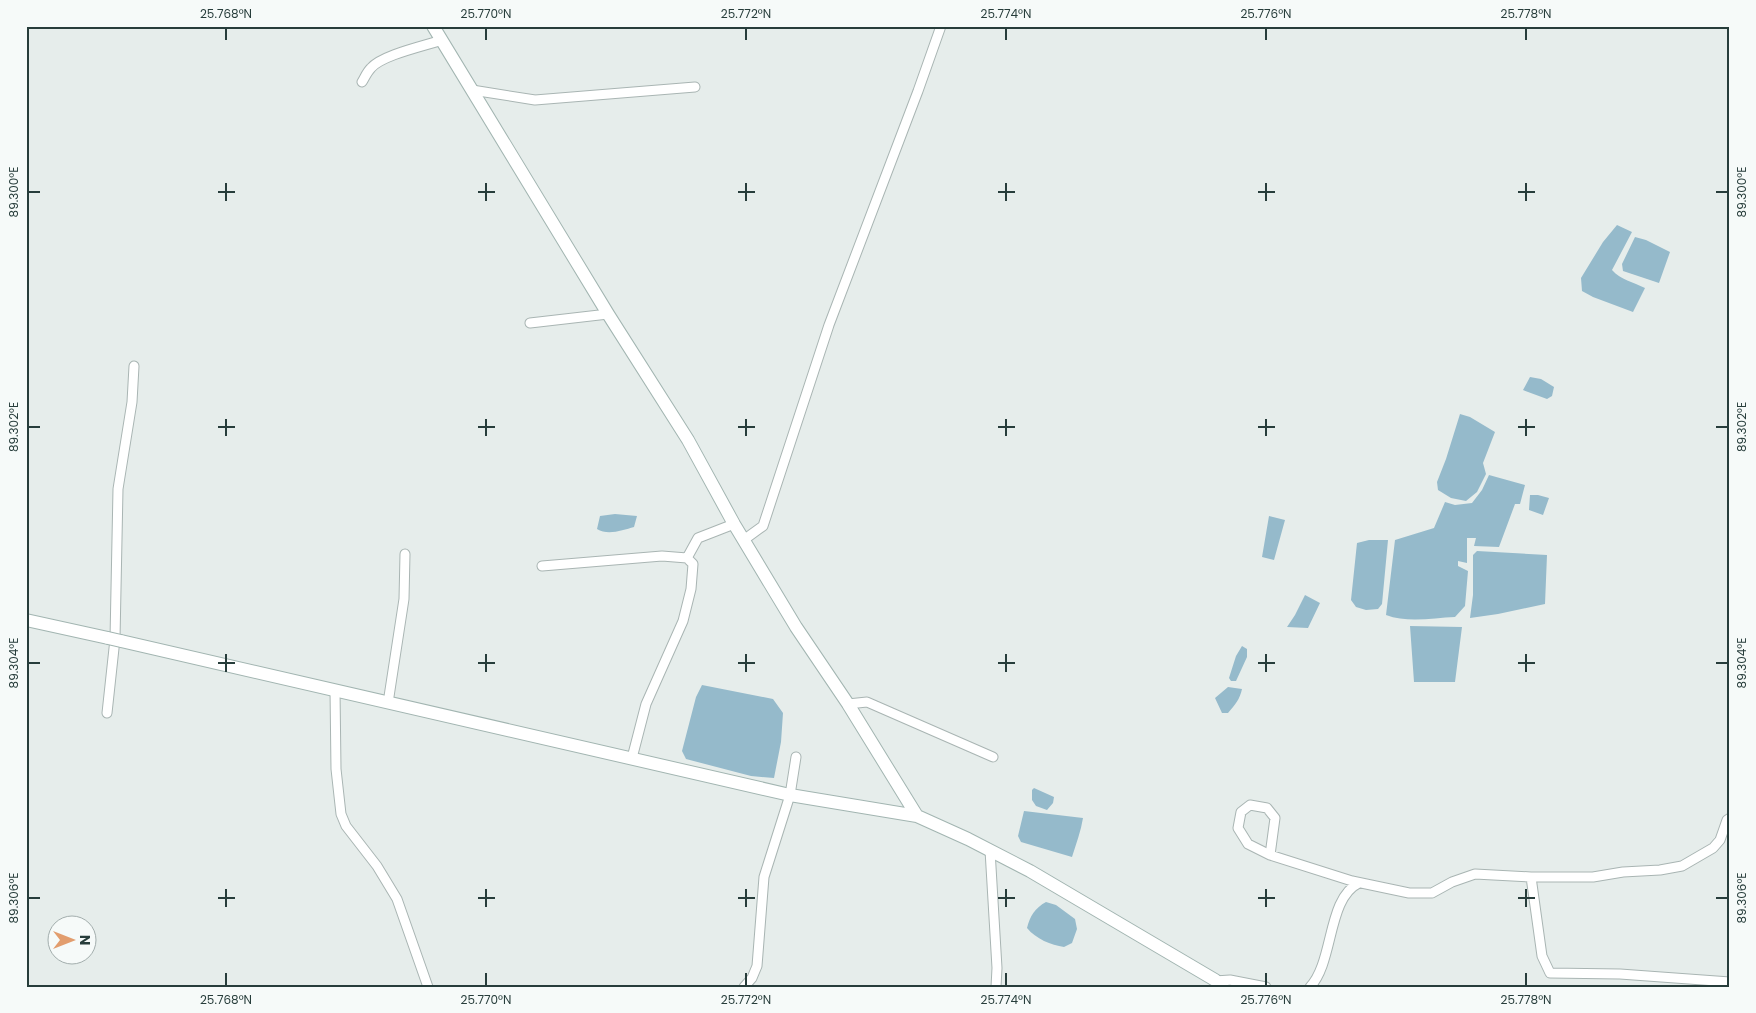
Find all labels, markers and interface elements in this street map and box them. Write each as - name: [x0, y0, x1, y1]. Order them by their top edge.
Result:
- text: 25.768°N: [200, 5, 252, 22]
- text: 25.770°N: [461, 5, 511, 22]
- text: 25.772°N: [721, 5, 771, 22]
- text: 25.774°N: [981, 5, 1031, 22]
- text: 25.776°N: [1240, 5, 1292, 22]
- text: 25.778°N: [1501, 5, 1552, 22]
- text: 89.300°E: [5, 167, 22, 217]
- text: 89.300°E: [1733, 167, 1750, 217]
- text: 89.302°E: [5, 402, 22, 452]
- text: 89.302°E: [1733, 402, 1750, 452]
- text: 89.304°E: [5, 638, 22, 688]
- text: 89.304°E: [1733, 638, 1750, 688]
- text: 89.306°E: [5, 873, 22, 923]
- text: 89.306°E: [1733, 873, 1750, 923]
- north arrow: [48, 916, 98, 966]
- text: N: [75, 935, 95, 945]
- text: 25.768°N: [200, 991, 252, 1008]
- text: 25.770°N: [461, 991, 511, 1008]
- text: 25.772°N: [721, 991, 771, 1008]
- text: 25.774°N: [981, 991, 1031, 1008]
- text: 25.776°N: [1240, 991, 1292, 1008]
- text: 25.778°N: [1501, 991, 1552, 1008]

